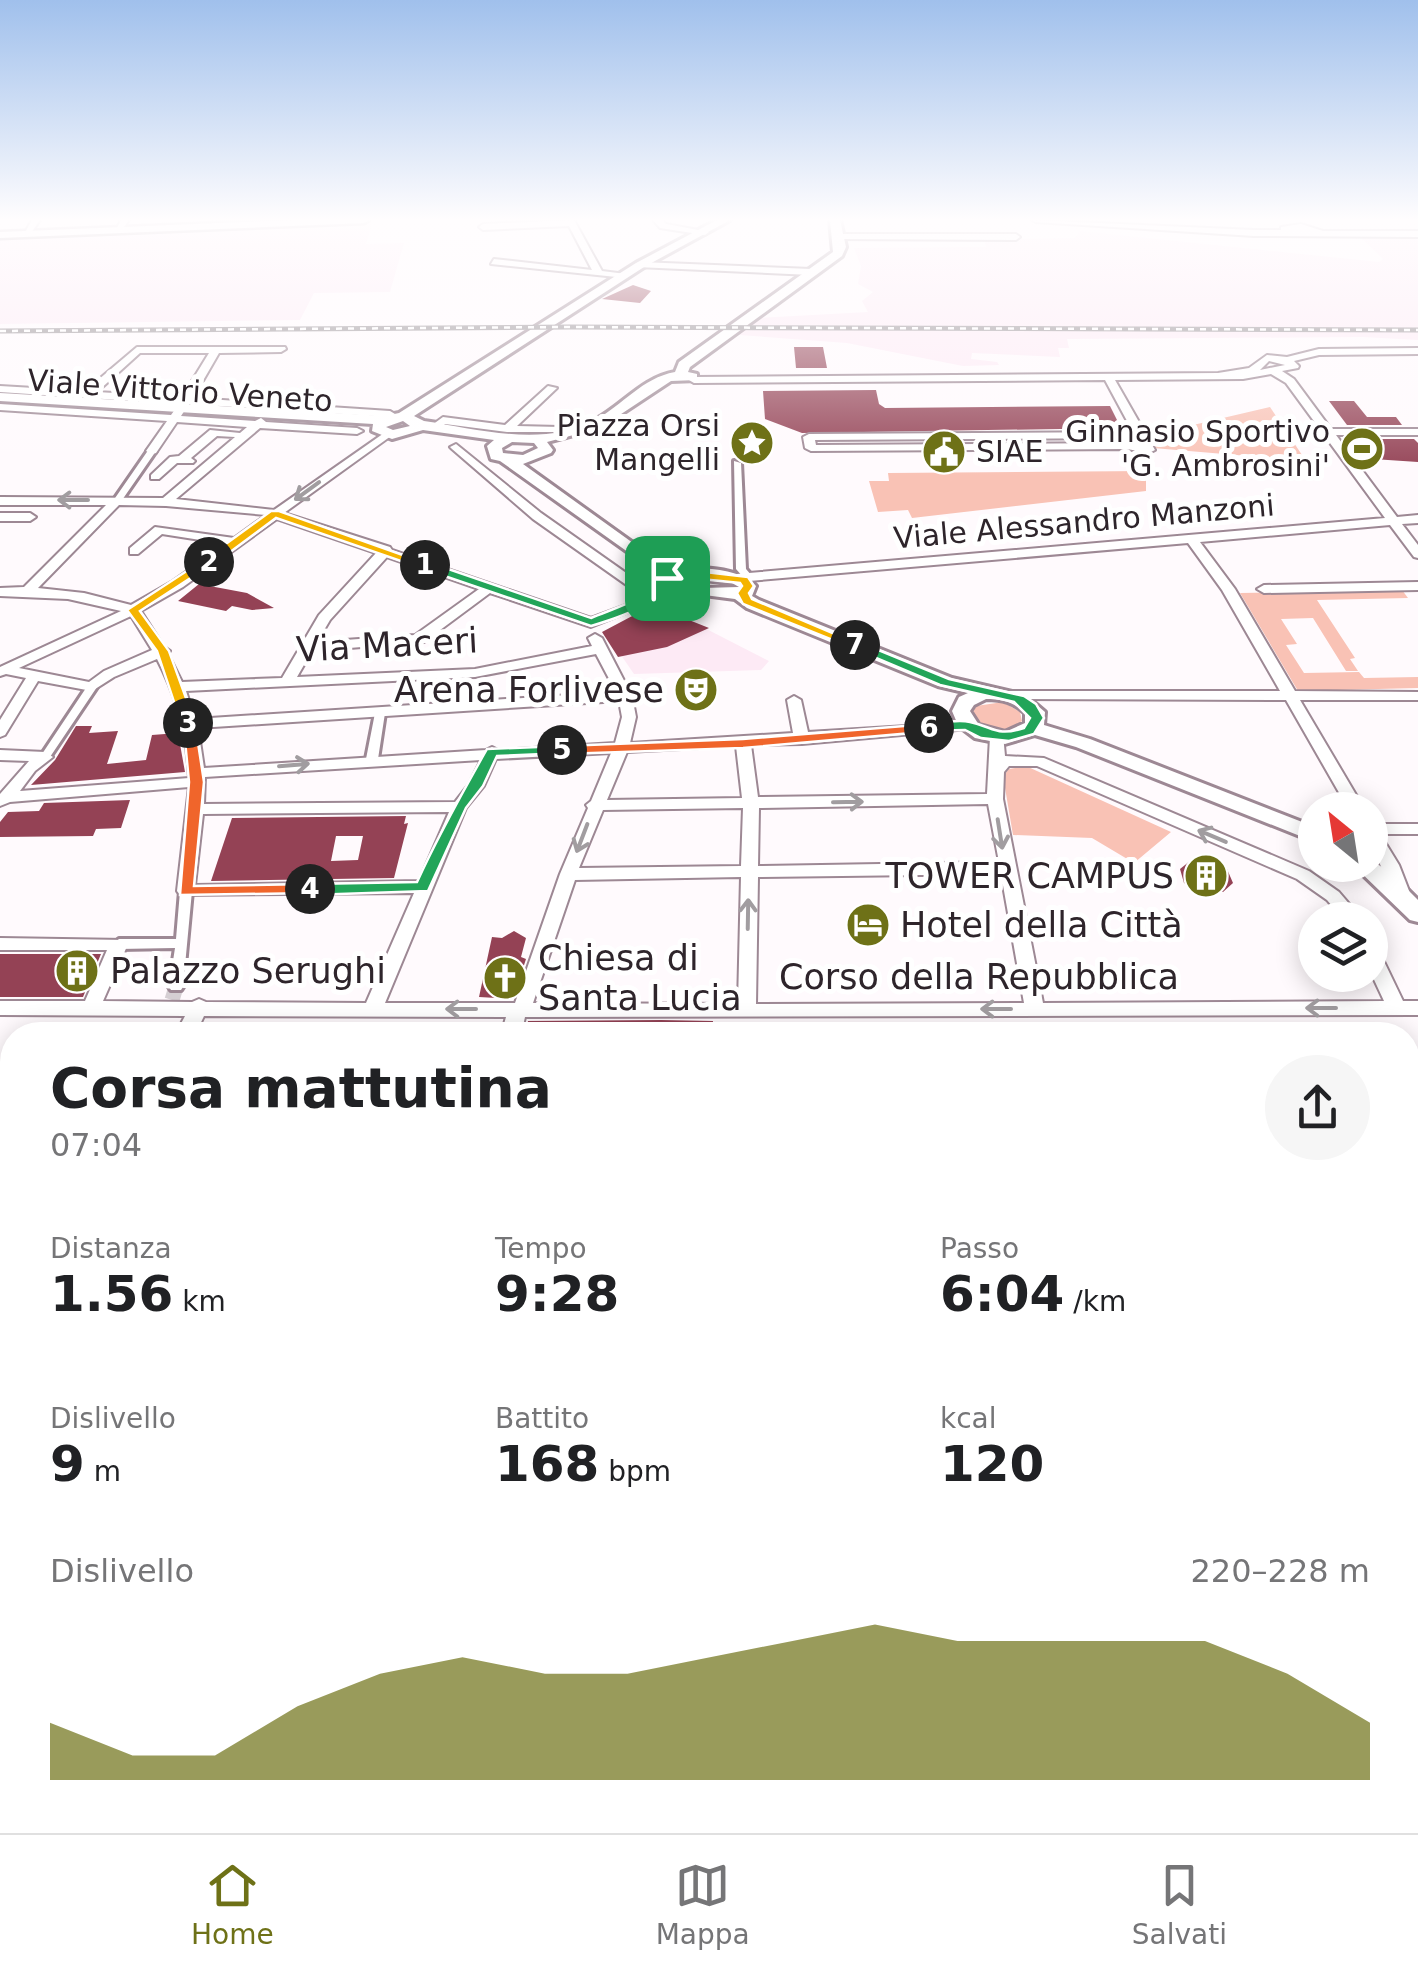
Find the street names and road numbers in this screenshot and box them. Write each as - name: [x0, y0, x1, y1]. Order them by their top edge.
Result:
- street label: Viale Vittorio Veneto: [26, 362, 334, 419]
- street label: Viale Alessandro Manzoni: [892, 487, 1276, 556]
- street label: Via Maceri: [295, 620, 479, 670]
- street label: Corso della Repubblica: [779, 957, 1179, 997]

